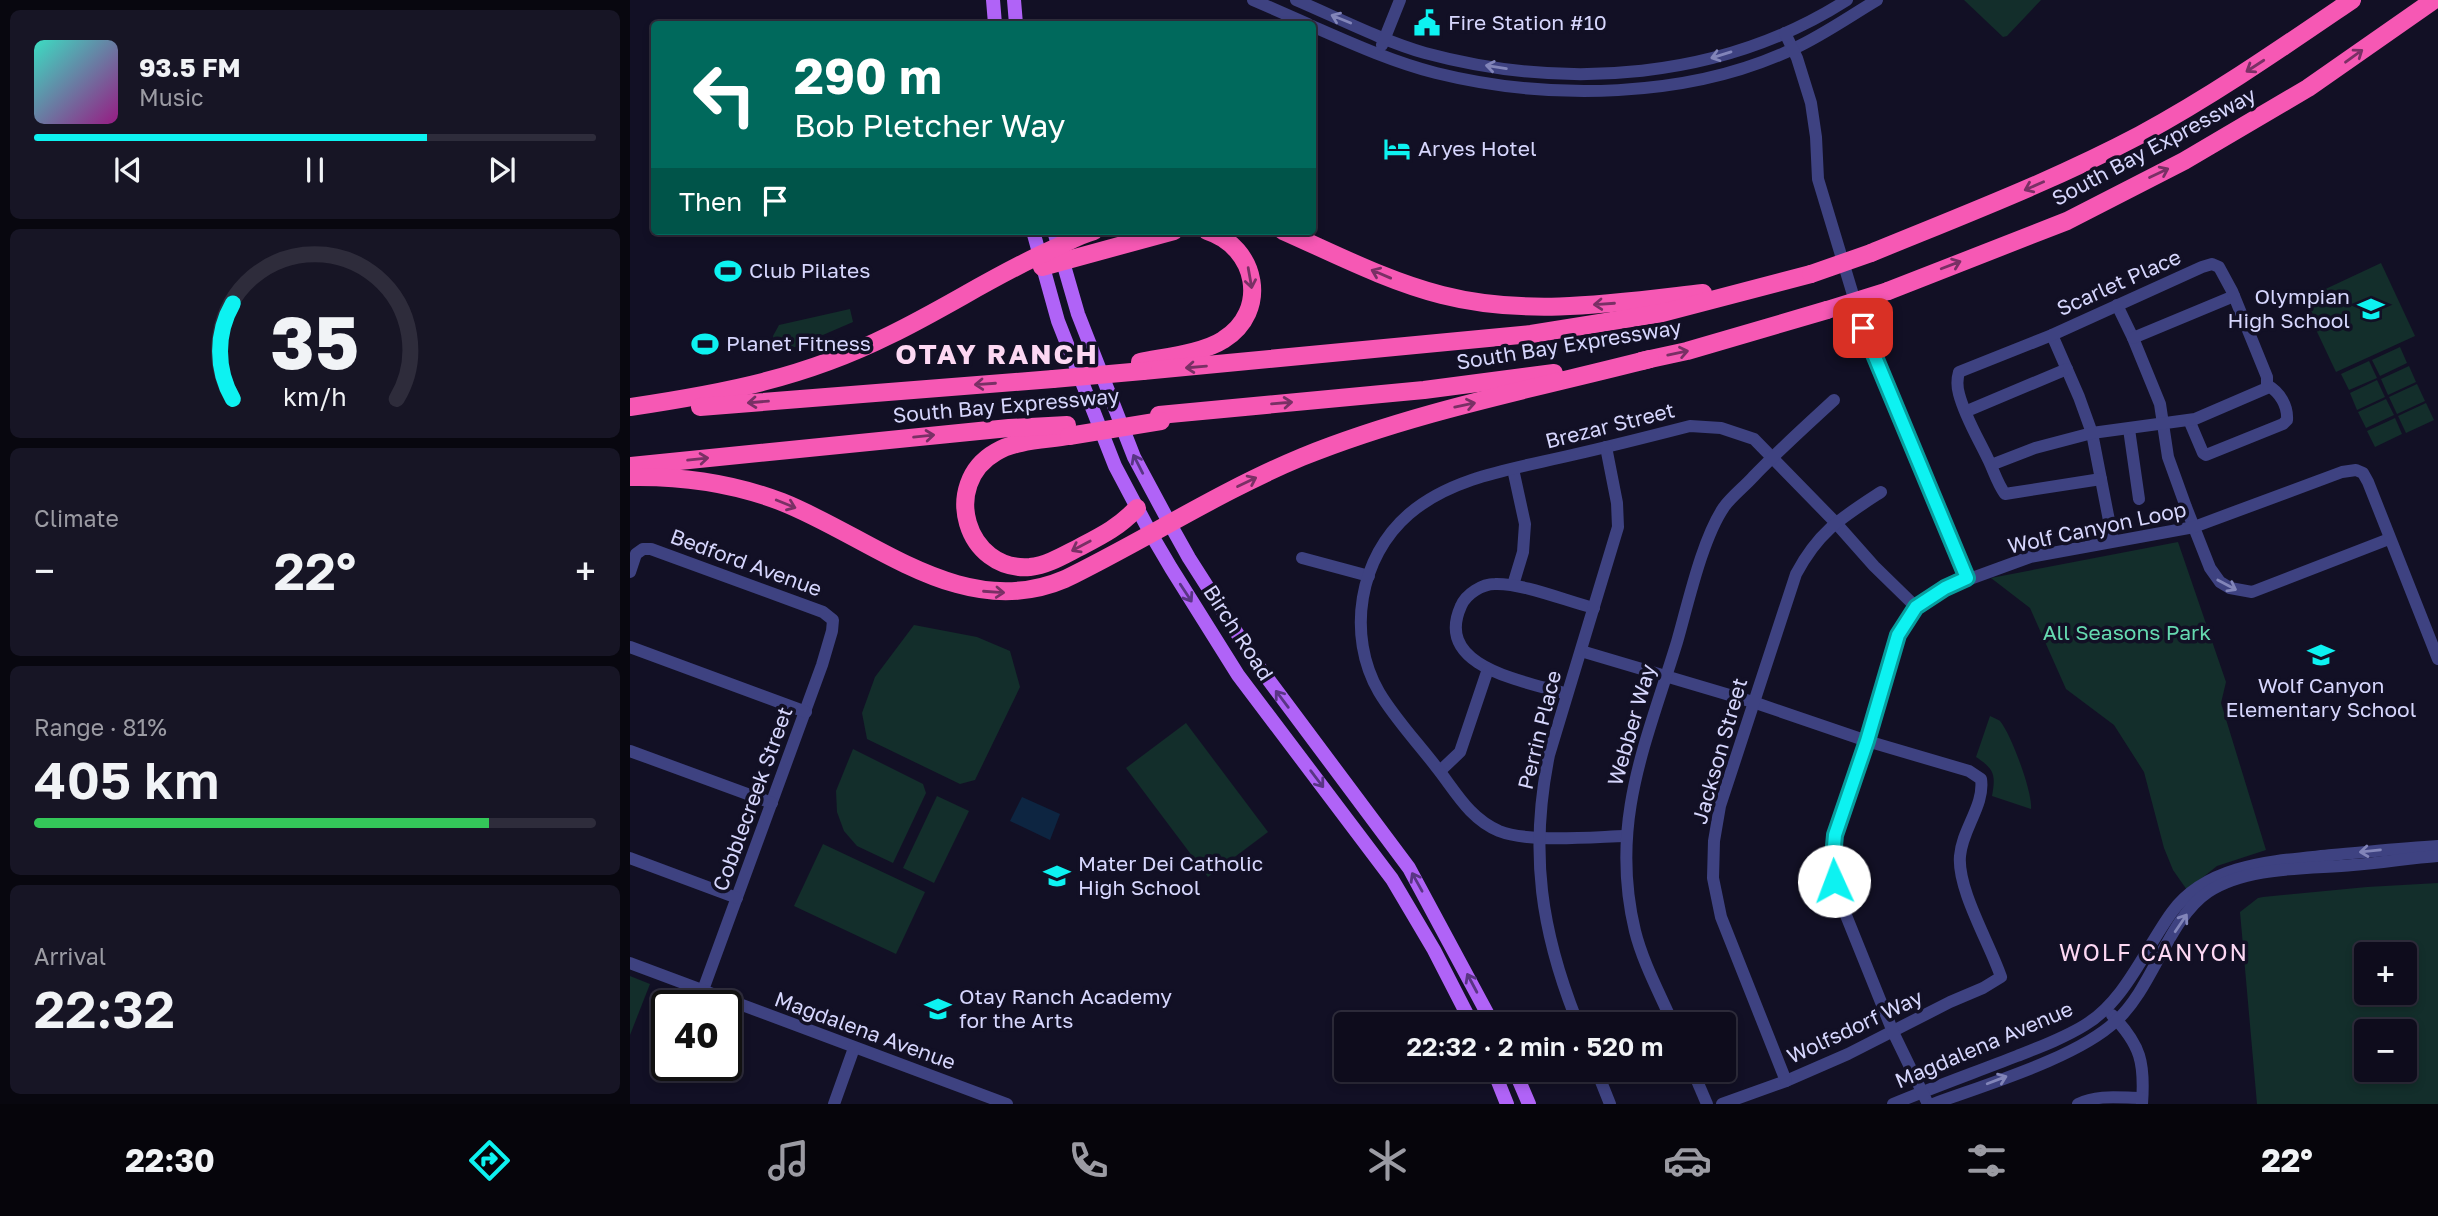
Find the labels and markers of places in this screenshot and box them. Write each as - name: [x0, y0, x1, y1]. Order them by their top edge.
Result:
- public building icon: Fire Station #10: [1412, 8, 1442, 38]
- place label: Fire Station #10: [1448, 9, 1607, 35]
- hotel icon: Aryes Hotel: [1382, 134, 1412, 164]
- place label: Aryes Hotel: [1418, 135, 1537, 161]
- sports icon: Club Pilates: [713, 256, 743, 286]
- place label: Club Pilates: [749, 257, 870, 283]
- place label: Olympian High School: [2228, 283, 2350, 333]
- school or university icon: Olympian High School: [2356, 294, 2386, 324]
- pin: [1833, 298, 1893, 358]
- sports icon: Planet Fitness: [690, 329, 720, 359]
- place label: Planet Fitness: [726, 330, 871, 356]
- school or university icon: Wolf Canyon Elementary School: [2306, 640, 2336, 670]
- place label: Wolf Canyon Elementary School: [2226, 672, 2416, 722]
- place label: Mater Dei Catholic High School: [1078, 850, 1263, 900]
- school or university icon: Mater Dei Catholic High School: [1042, 861, 1072, 891]
- place label: Otay Ranch Academy for the Arts: [959, 983, 1172, 1033]
- school or university icon: Otay Ranch Academy for the Arts: [923, 994, 953, 1024]

